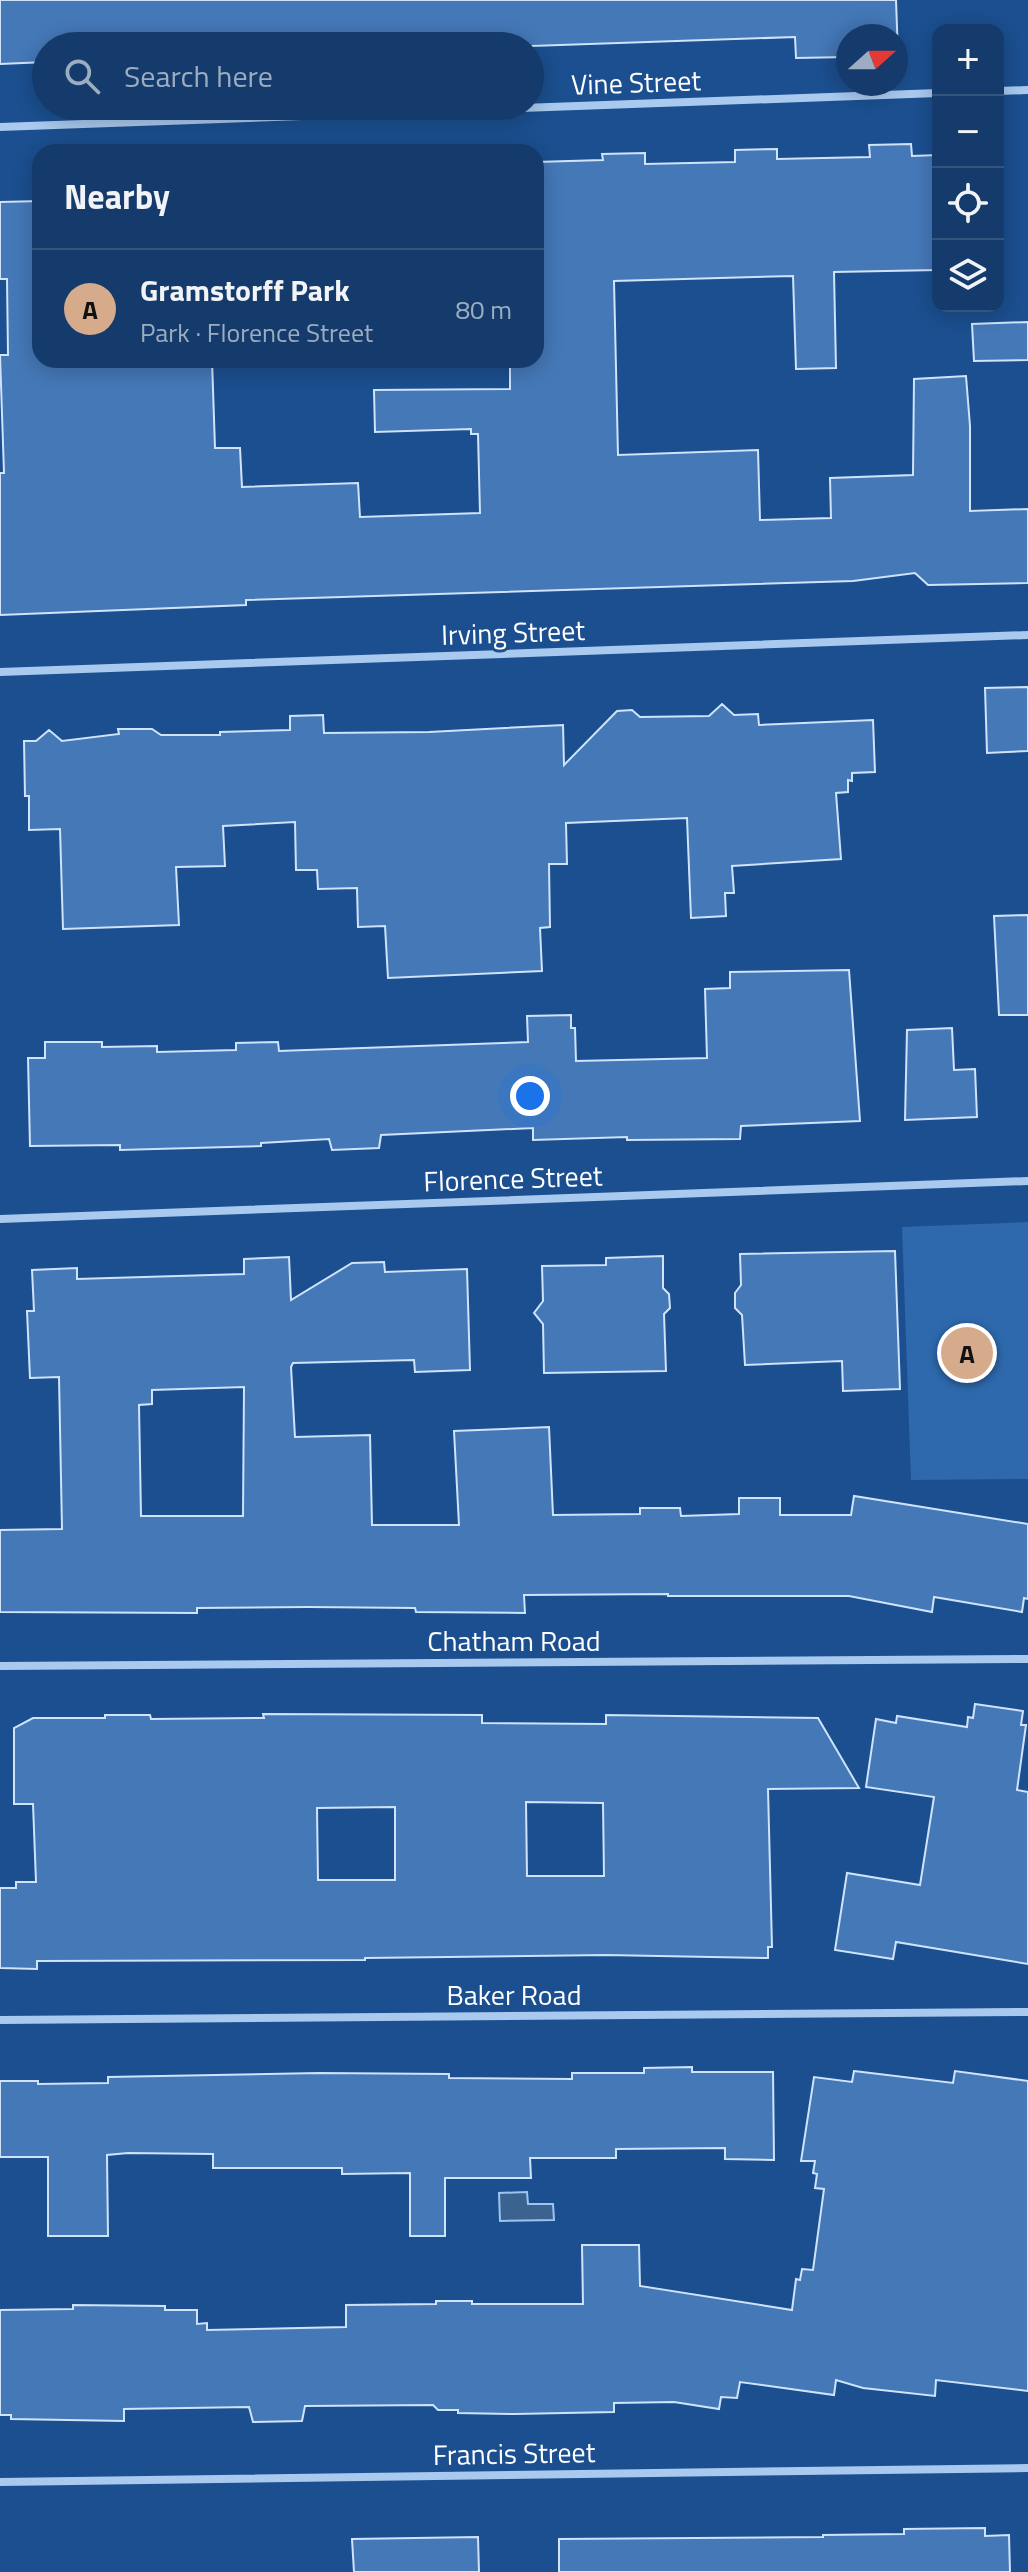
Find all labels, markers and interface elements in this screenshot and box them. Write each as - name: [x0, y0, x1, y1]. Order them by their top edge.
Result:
- north arrow: [836, 24, 908, 96]
- map controls: [932, 24, 1004, 312]
- button: +: [932, 24, 1004, 96]
- search box: [32, 32, 544, 120]
- text: Search here: [124, 53, 273, 99]
- icon: search: [60, 54, 104, 98]
- street label: Vine Street: [570, 58, 702, 106]
- button: −: [932, 96, 1004, 168]
- button: locate: [932, 168, 1004, 240]
- text: Nearby: [64, 170, 170, 222]
- button: layers: [932, 240, 1004, 312]
- text: Gramstorff Park: [140, 267, 350, 313]
- text: A: [82, 290, 98, 329]
- text: 80 m: [455, 290, 512, 329]
- text: Park · Florence Street: [140, 313, 373, 352]
- street label: Irving Street: [440, 608, 586, 656]
- your location: [510, 1076, 550, 1116]
- street label: Florence Street: [423, 1153, 603, 1203]
- pin: A: [941, 1323, 993, 1383]
- street label: Chatham Road: [427, 1619, 601, 1662]
- street label: Baker Road: [447, 1973, 581, 2016]
- street label: Francis Street: [432, 2430, 596, 2476]

